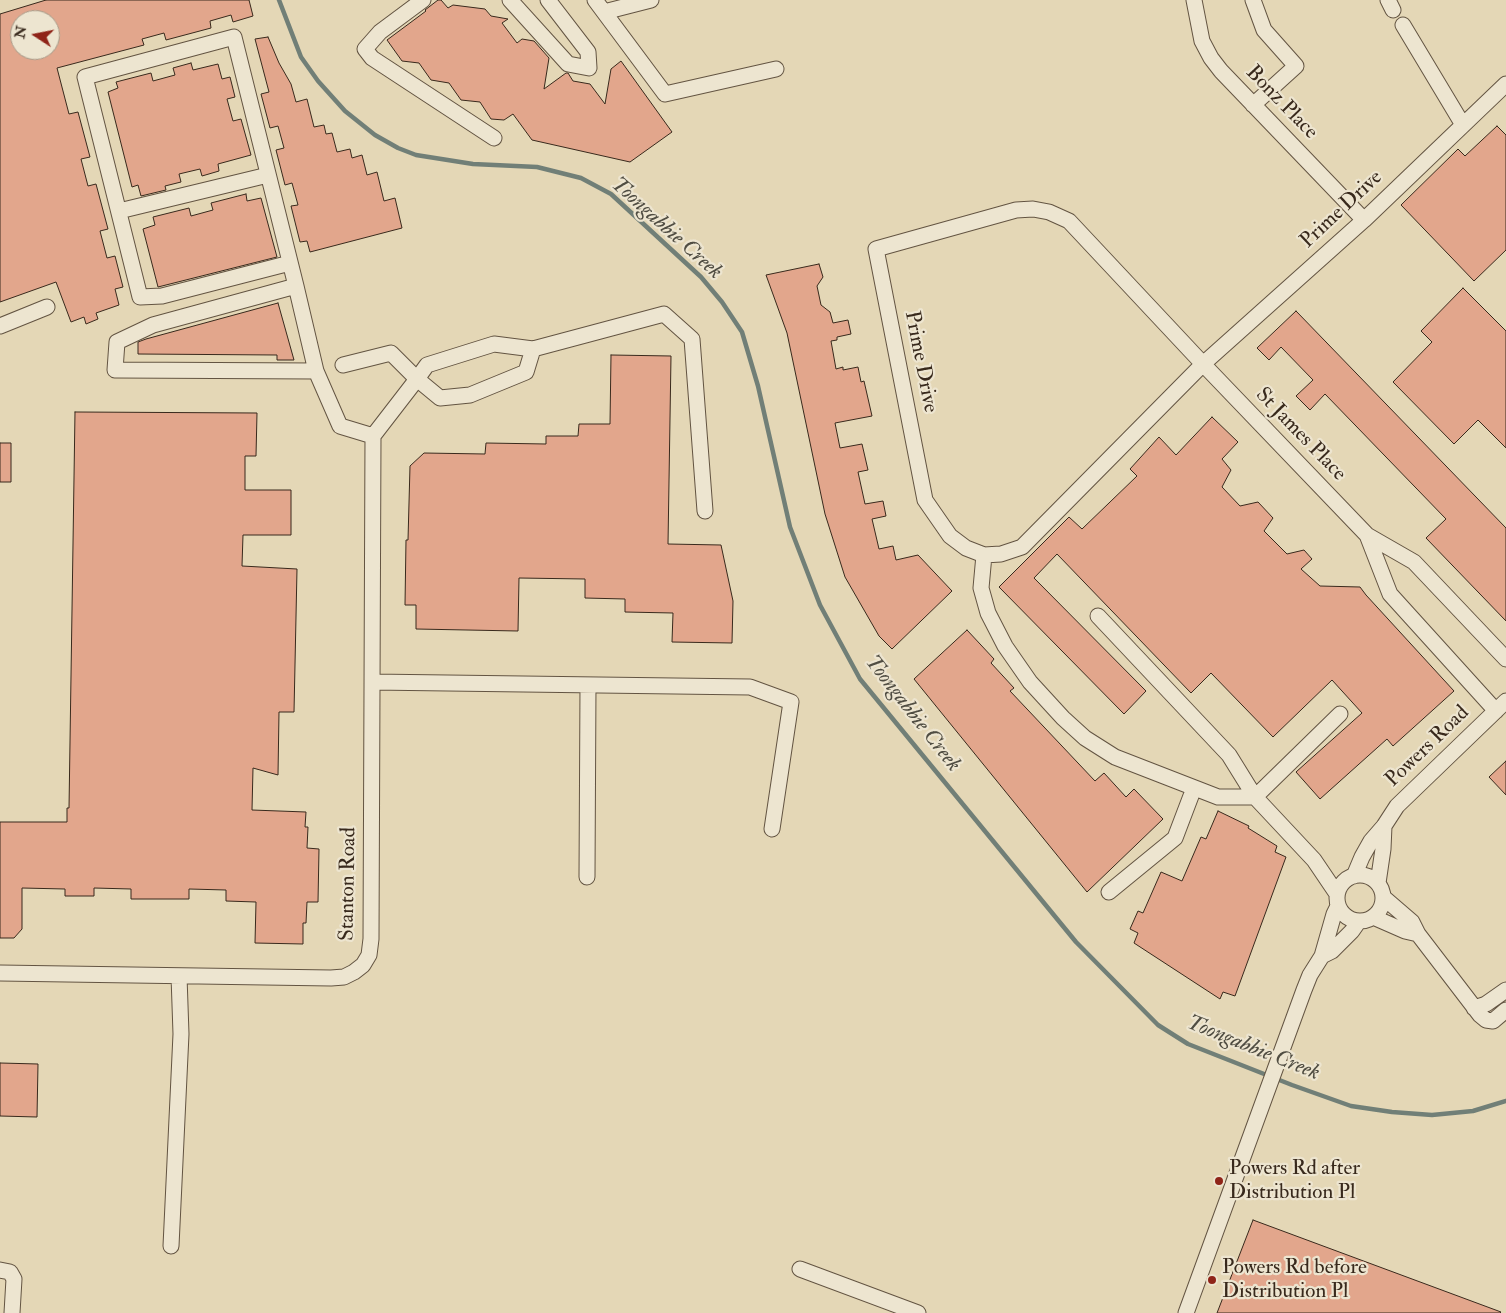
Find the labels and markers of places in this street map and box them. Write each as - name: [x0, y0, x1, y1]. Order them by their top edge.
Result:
- place label: Powers Rd after Distribution Pl: [1229, 1156, 1360, 1206]
- marker: Powers Rd after Distribution Pl: [1213, 1175, 1225, 1187]
- place label: Powers Rd before Distribution Pl: [1222, 1255, 1367, 1305]
- marker: Powers Rd before Distribution Pl: [1206, 1274, 1218, 1286]

